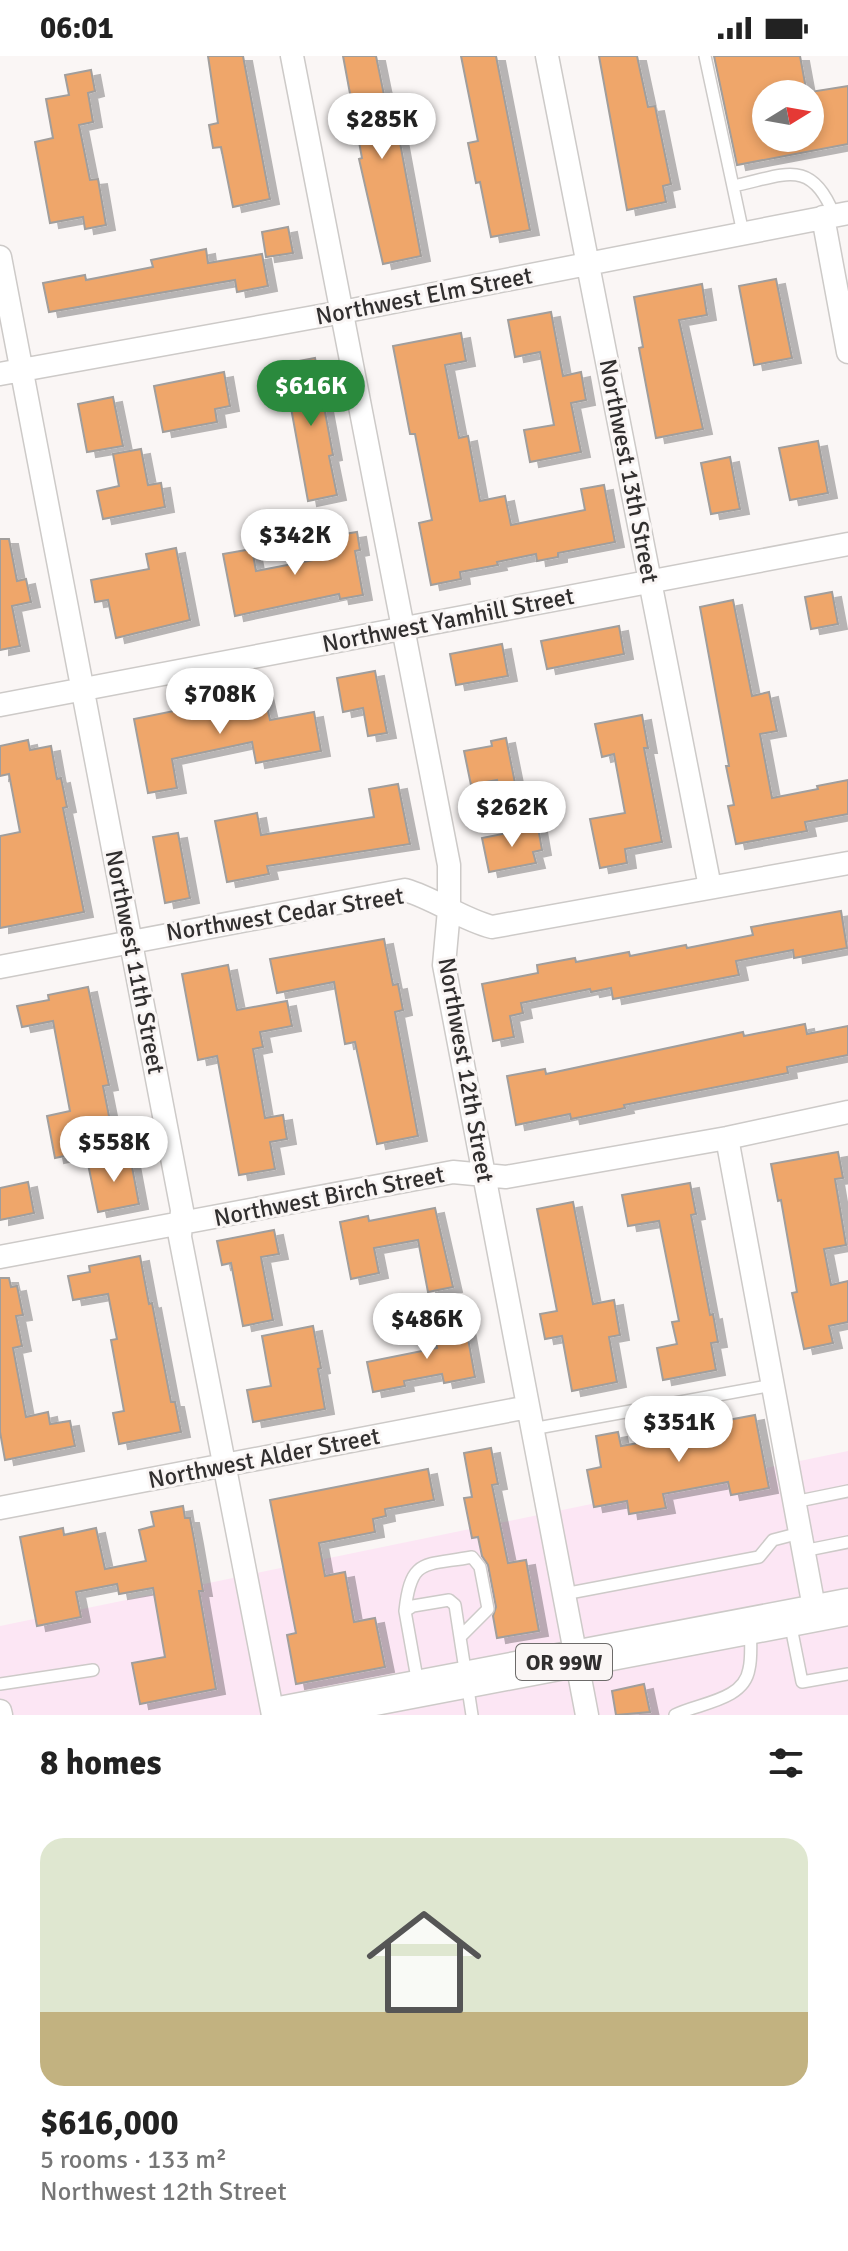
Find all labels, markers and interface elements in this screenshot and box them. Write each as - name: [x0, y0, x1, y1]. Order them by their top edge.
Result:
- text: 06:01: [40, 10, 114, 47]
- north arrow: [752, 80, 824, 152]
- map controls: [752, 80, 824, 152]
- pin: $285K: [326, 93, 438, 161]
- text: $285K: [346, 103, 418, 135]
- street label: Northwest Elm Street: [313, 260, 535, 332]
- street label: Northwest 13th Street: [593, 356, 665, 586]
- pin: $616K: [255, 360, 367, 428]
- text: $616K: [275, 370, 347, 402]
- pin: $342K: [239, 509, 351, 577]
- text: $342K: [259, 519, 331, 551]
- street label: Northwest Yamhill Street: [320, 581, 576, 659]
- pin: $708K: [164, 668, 276, 736]
- text: $708K: [184, 678, 256, 710]
- pin: $262K: [456, 781, 568, 849]
- text: $262K: [476, 791, 548, 823]
- street label: Northwest 11th Street: [99, 847, 171, 1077]
- street label: Northwest Cedar Street: [164, 880, 406, 948]
- street label: Northwest 12th Street: [431, 955, 501, 1185]
- pin: $558K: [58, 1116, 170, 1184]
- text: $558K: [78, 1126, 150, 1158]
- street label: Northwest Birch Street: [211, 1159, 447, 1233]
- pin: $486K: [371, 1293, 483, 1361]
- text: $486K: [391, 1303, 463, 1335]
- pin: $351K: [623, 1396, 735, 1464]
- text: $351K: [643, 1406, 715, 1438]
- street label: Northwest Alder Street: [146, 1421, 382, 1495]
- road number: OR 99W: [516, 1644, 612, 1680]
- icon: filters: [764, 1741, 808, 1785]
- text: 8 homes: [40, 1742, 161, 1784]
- icon: home: [352, 1890, 496, 2034]
- text: $616,000: [40, 2102, 179, 2144]
- text: 5 rooms · 133 m²: [40, 2144, 227, 2176]
- text: Northwest 12th Street: [40, 2176, 287, 2208]

